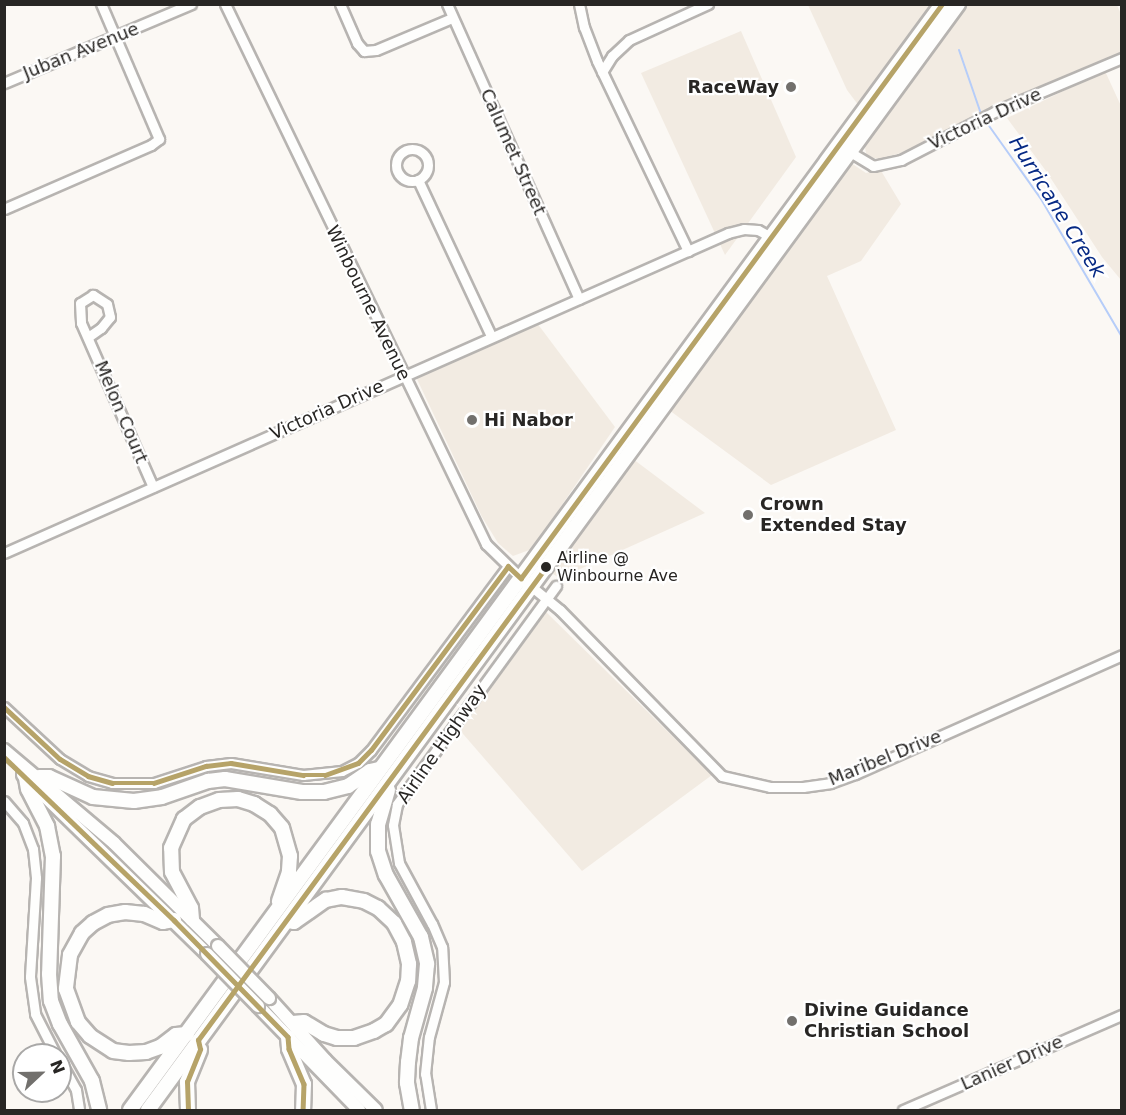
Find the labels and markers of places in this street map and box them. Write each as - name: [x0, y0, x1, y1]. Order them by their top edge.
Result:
- place label: RaceWay: [688, 76, 779, 98]
- marker: RaceWay: [784, 80, 798, 94]
- place label: Hi Nabor: [484, 409, 573, 431]
- marker: Hi Nabor: [465, 413, 479, 427]
- place label: Crown Extended Stay: [760, 494, 907, 536]
- marker: Crown Extended Stay: [741, 508, 755, 522]
- place label: Airline @ Winbourne Ave: [557, 548, 678, 586]
- marker: Airline @ Winbourne Ave: [540, 561, 552, 573]
- place label: Divine Guidance Christian School: [804, 1000, 969, 1042]
- marker: Divine Guidance Christian School: [785, 1014, 799, 1028]

